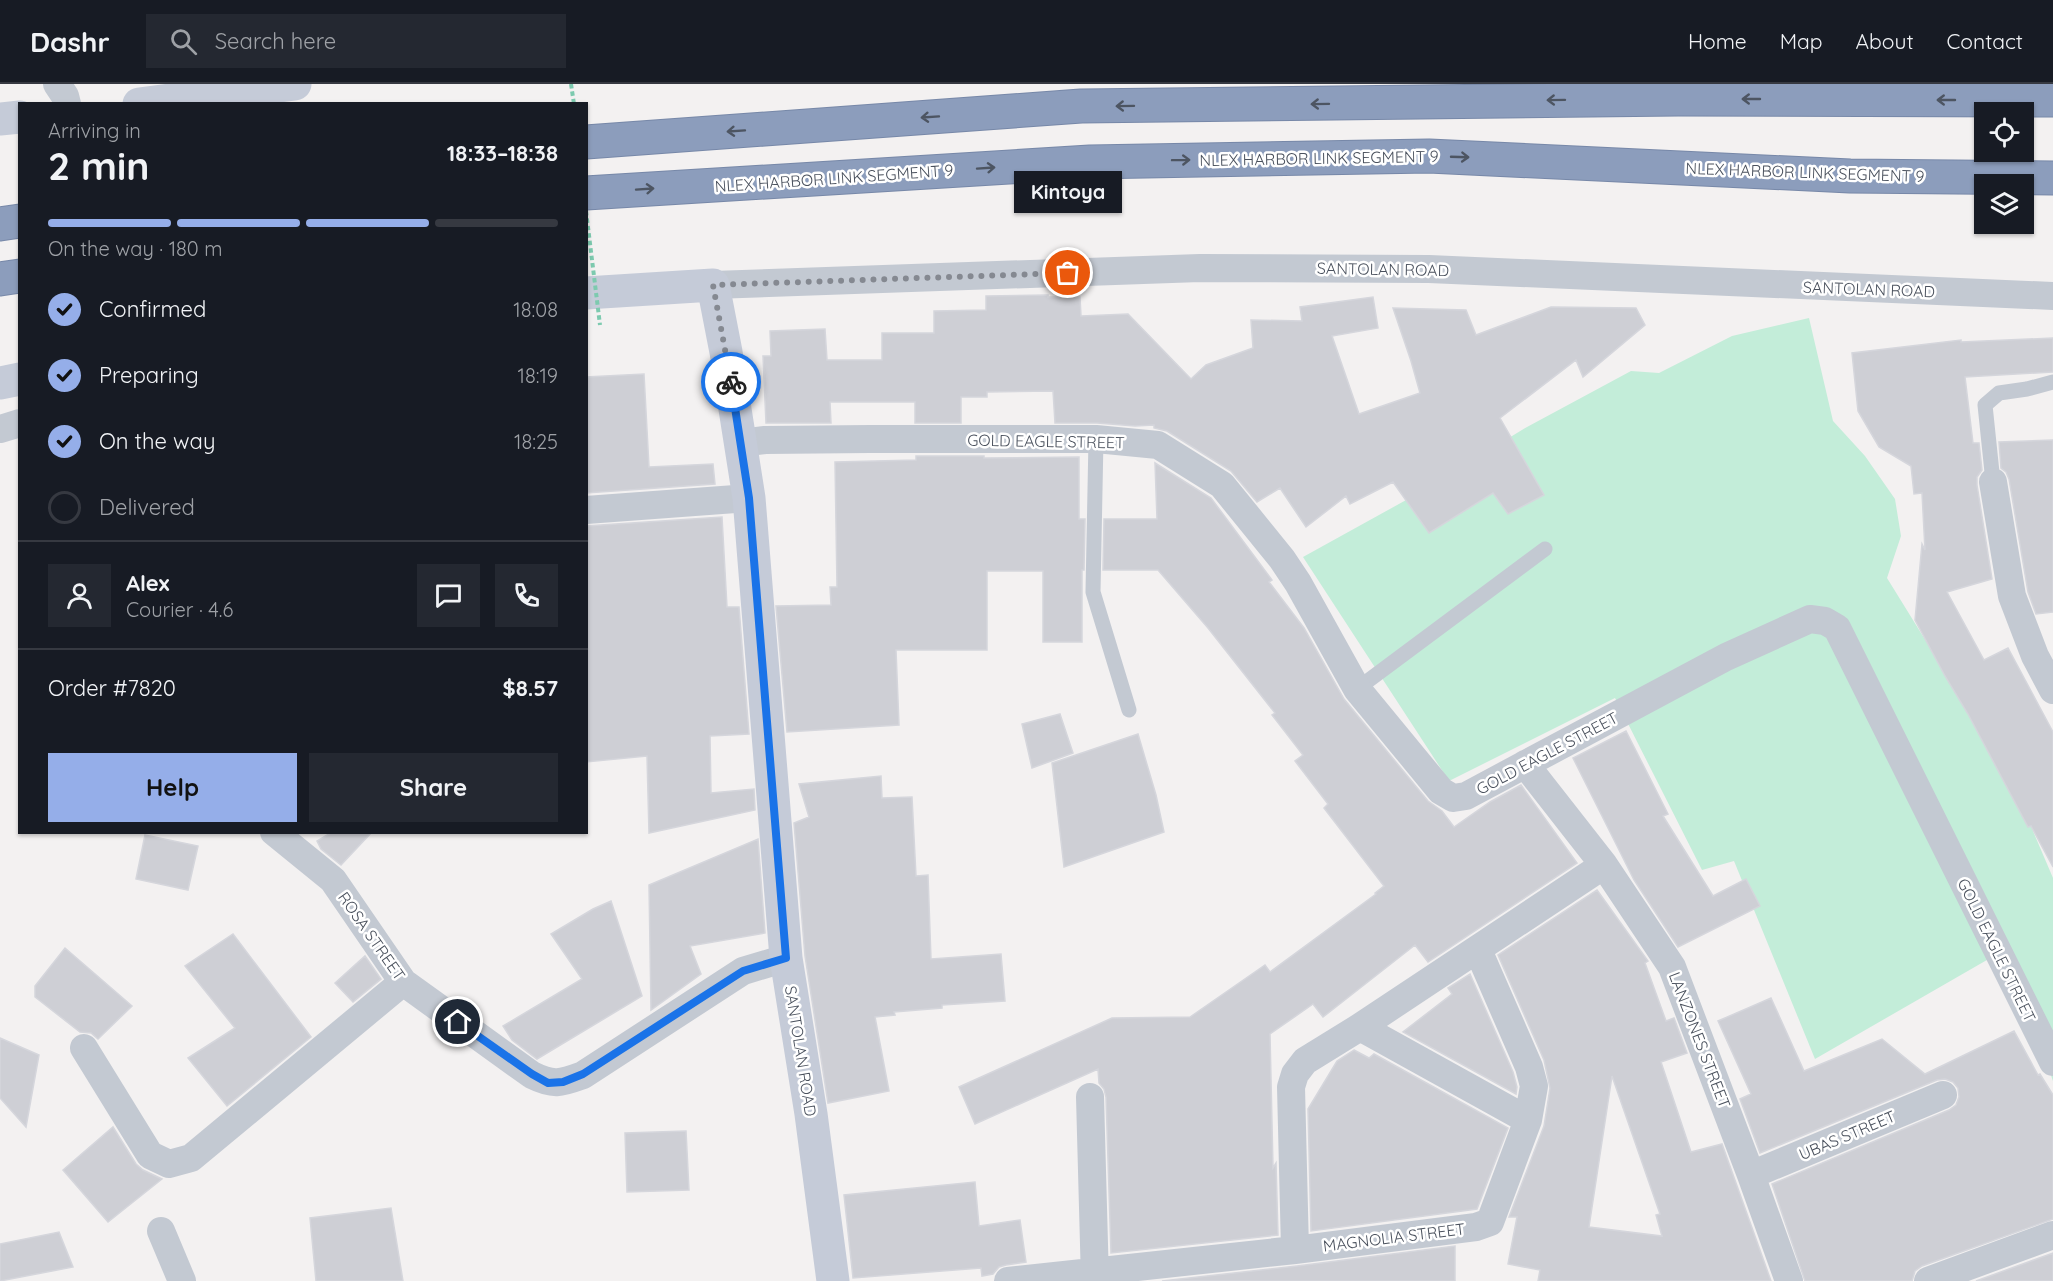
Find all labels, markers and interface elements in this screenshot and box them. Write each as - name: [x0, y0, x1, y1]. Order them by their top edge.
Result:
- search box: [146, 14, 566, 68]
- text: Dashr: [30, 24, 110, 59]
- icon: search: [167, 25, 200, 58]
- text: Search here: [215, 27, 336, 55]
- text: Home: [1688, 28, 1747, 54]
- text: Map: [1780, 28, 1823, 54]
- text: About: [1856, 28, 1914, 54]
- text: Contact: [1947, 28, 2023, 54]
- one-way arrow: [1741, 93, 1761, 105]
- one-way arrow: [1546, 94, 1566, 106]
- one-way arrow: [1936, 94, 1956, 106]
- one-way arrow: [1310, 98, 1330, 109]
- one-way arrow: [1115, 100, 1135, 112]
- map controls: [1974, 102, 2034, 234]
- button: locate: [1974, 102, 2034, 162]
- one-way arrow: [921, 112, 941, 123]
- text: Arriving in: [48, 118, 141, 143]
- one-way arrow: [726, 126, 746, 137]
- text: 18:33–18:38: [447, 139, 558, 167]
- text: 2 min: [48, 141, 150, 190]
- street label: NLEX HARBOR LINK SEGMENT 9: [1199, 146, 1439, 170]
- one-way arrow: [1449, 151, 1469, 162]
- one-way arrow: [1171, 154, 1191, 166]
- street label: NLEX HARBOR LINK SEGMENT 9: [1685, 158, 1925, 186]
- street label: NLEX HARBOR LINK SEGMENT 9: [714, 160, 954, 196]
- one-way arrow: [976, 162, 996, 173]
- callout: Kintoya: [1014, 171, 1122, 213]
- button: layers: [1974, 174, 2034, 234]
- text: Kintoya: [1031, 179, 1105, 204]
- one-way arrow: [634, 184, 654, 195]
- text: On the way · 180 m: [48, 236, 222, 261]
- pin: [1042, 247, 1093, 298]
- icon: bag: [1051, 256, 1084, 289]
- street label: SANTOLAN ROAD: [1317, 258, 1449, 280]
- street label: SANTOLAN ROAD: [1803, 277, 1935, 301]
- icon: check: [48, 293, 81, 326]
- text: Confirmed: [99, 295, 206, 323]
- text: 18:08: [513, 297, 558, 322]
- courier: [701, 352, 761, 412]
- icon: check: [48, 359, 81, 392]
- text: Preparing: [99, 361, 199, 389]
- text: 18:19: [518, 363, 558, 388]
- icon: bike: [715, 366, 748, 399]
- icon: check: [48, 425, 81, 458]
- text: On the way: [99, 427, 215, 455]
- text: 18:25: [514, 429, 558, 454]
- street label: GOLD EAGLE STREET: [967, 430, 1125, 452]
- text: Delivered: [99, 493, 195, 521]
- button: person: [48, 564, 111, 627]
- button: chat: [417, 564, 480, 627]
- button: phone: [495, 564, 558, 627]
- text: Alex: [126, 569, 169, 597]
- text: Courier · 4.6: [126, 597, 233, 622]
- text: Order #7820: [48, 674, 176, 702]
- text: $8.57: [503, 674, 558, 702]
- street label: GOLD EAGLE STREET: [1473, 707, 1621, 799]
- button: Help: [48, 753, 297, 822]
- button: Share: [309, 753, 558, 822]
- street label: GOLD EAGLE STREET: [1954, 875, 2041, 1025]
- street label: ROSA STREET: [334, 888, 410, 984]
- street label: LANZONES STREET: [1665, 969, 1735, 1111]
- street label: SANTOLAN ROAD: [781, 984, 821, 1118]
- pin: [432, 996, 483, 1047]
- icon: home: [441, 1005, 474, 1038]
- street label: UBAS STREET: [1796, 1106, 1899, 1164]
- street label: MAGNOLIA STREET: [1322, 1218, 1467, 1256]

